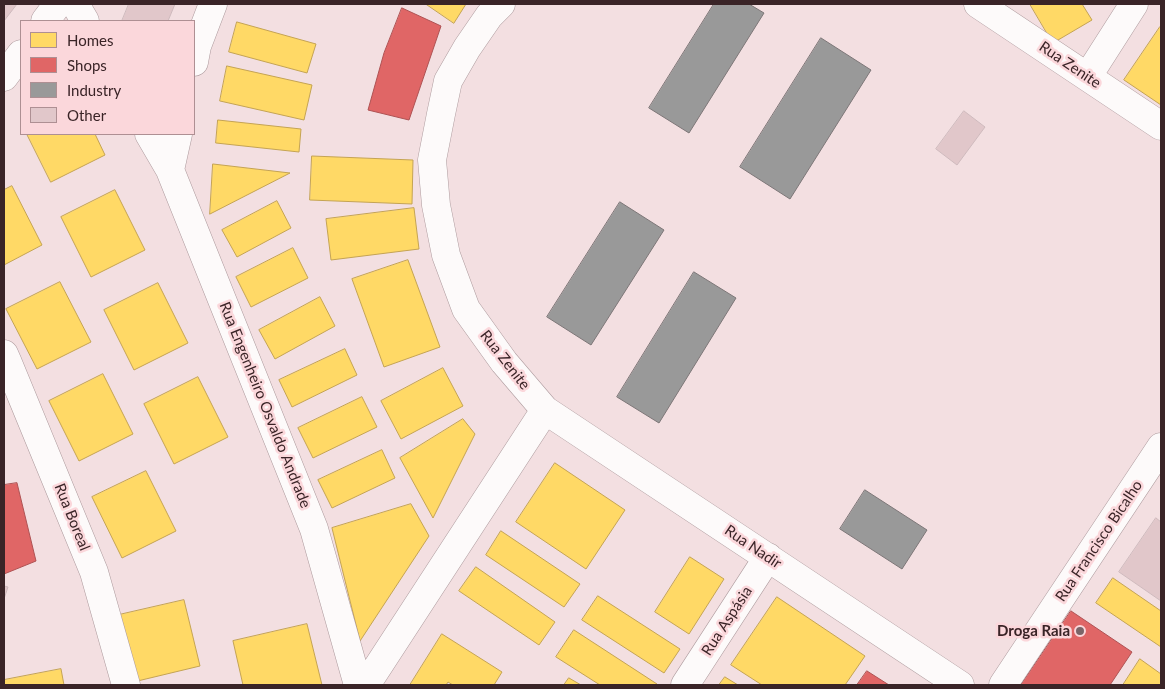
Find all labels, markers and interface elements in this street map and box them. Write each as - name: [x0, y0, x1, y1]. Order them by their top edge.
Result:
- legend: [20, 20, 195, 135]
- text: Homes: [67, 31, 113, 49]
- street label: Rua Zenite: [1036, 38, 1104, 92]
- text: Shops: [67, 56, 107, 74]
- text: Industry: [67, 81, 121, 99]
- text: Other: [67, 106, 106, 124]
- street label: Rua Engenheiro Osvaldo Andrade: [215, 299, 315, 511]
- street label: Rua Zenite: [476, 327, 534, 393]
- street label: Rua Francisco Bicalho: [1052, 477, 1146, 605]
- street label: Rua Boreal: [50, 481, 94, 553]
- street label: Rua Nadir: [721, 521, 785, 573]
- street label: Rua Aspásia: [698, 583, 756, 659]
- place label: Droga Raia: [997, 622, 1070, 640]
- marker: Droga Raia: [1074, 625, 1086, 637]

